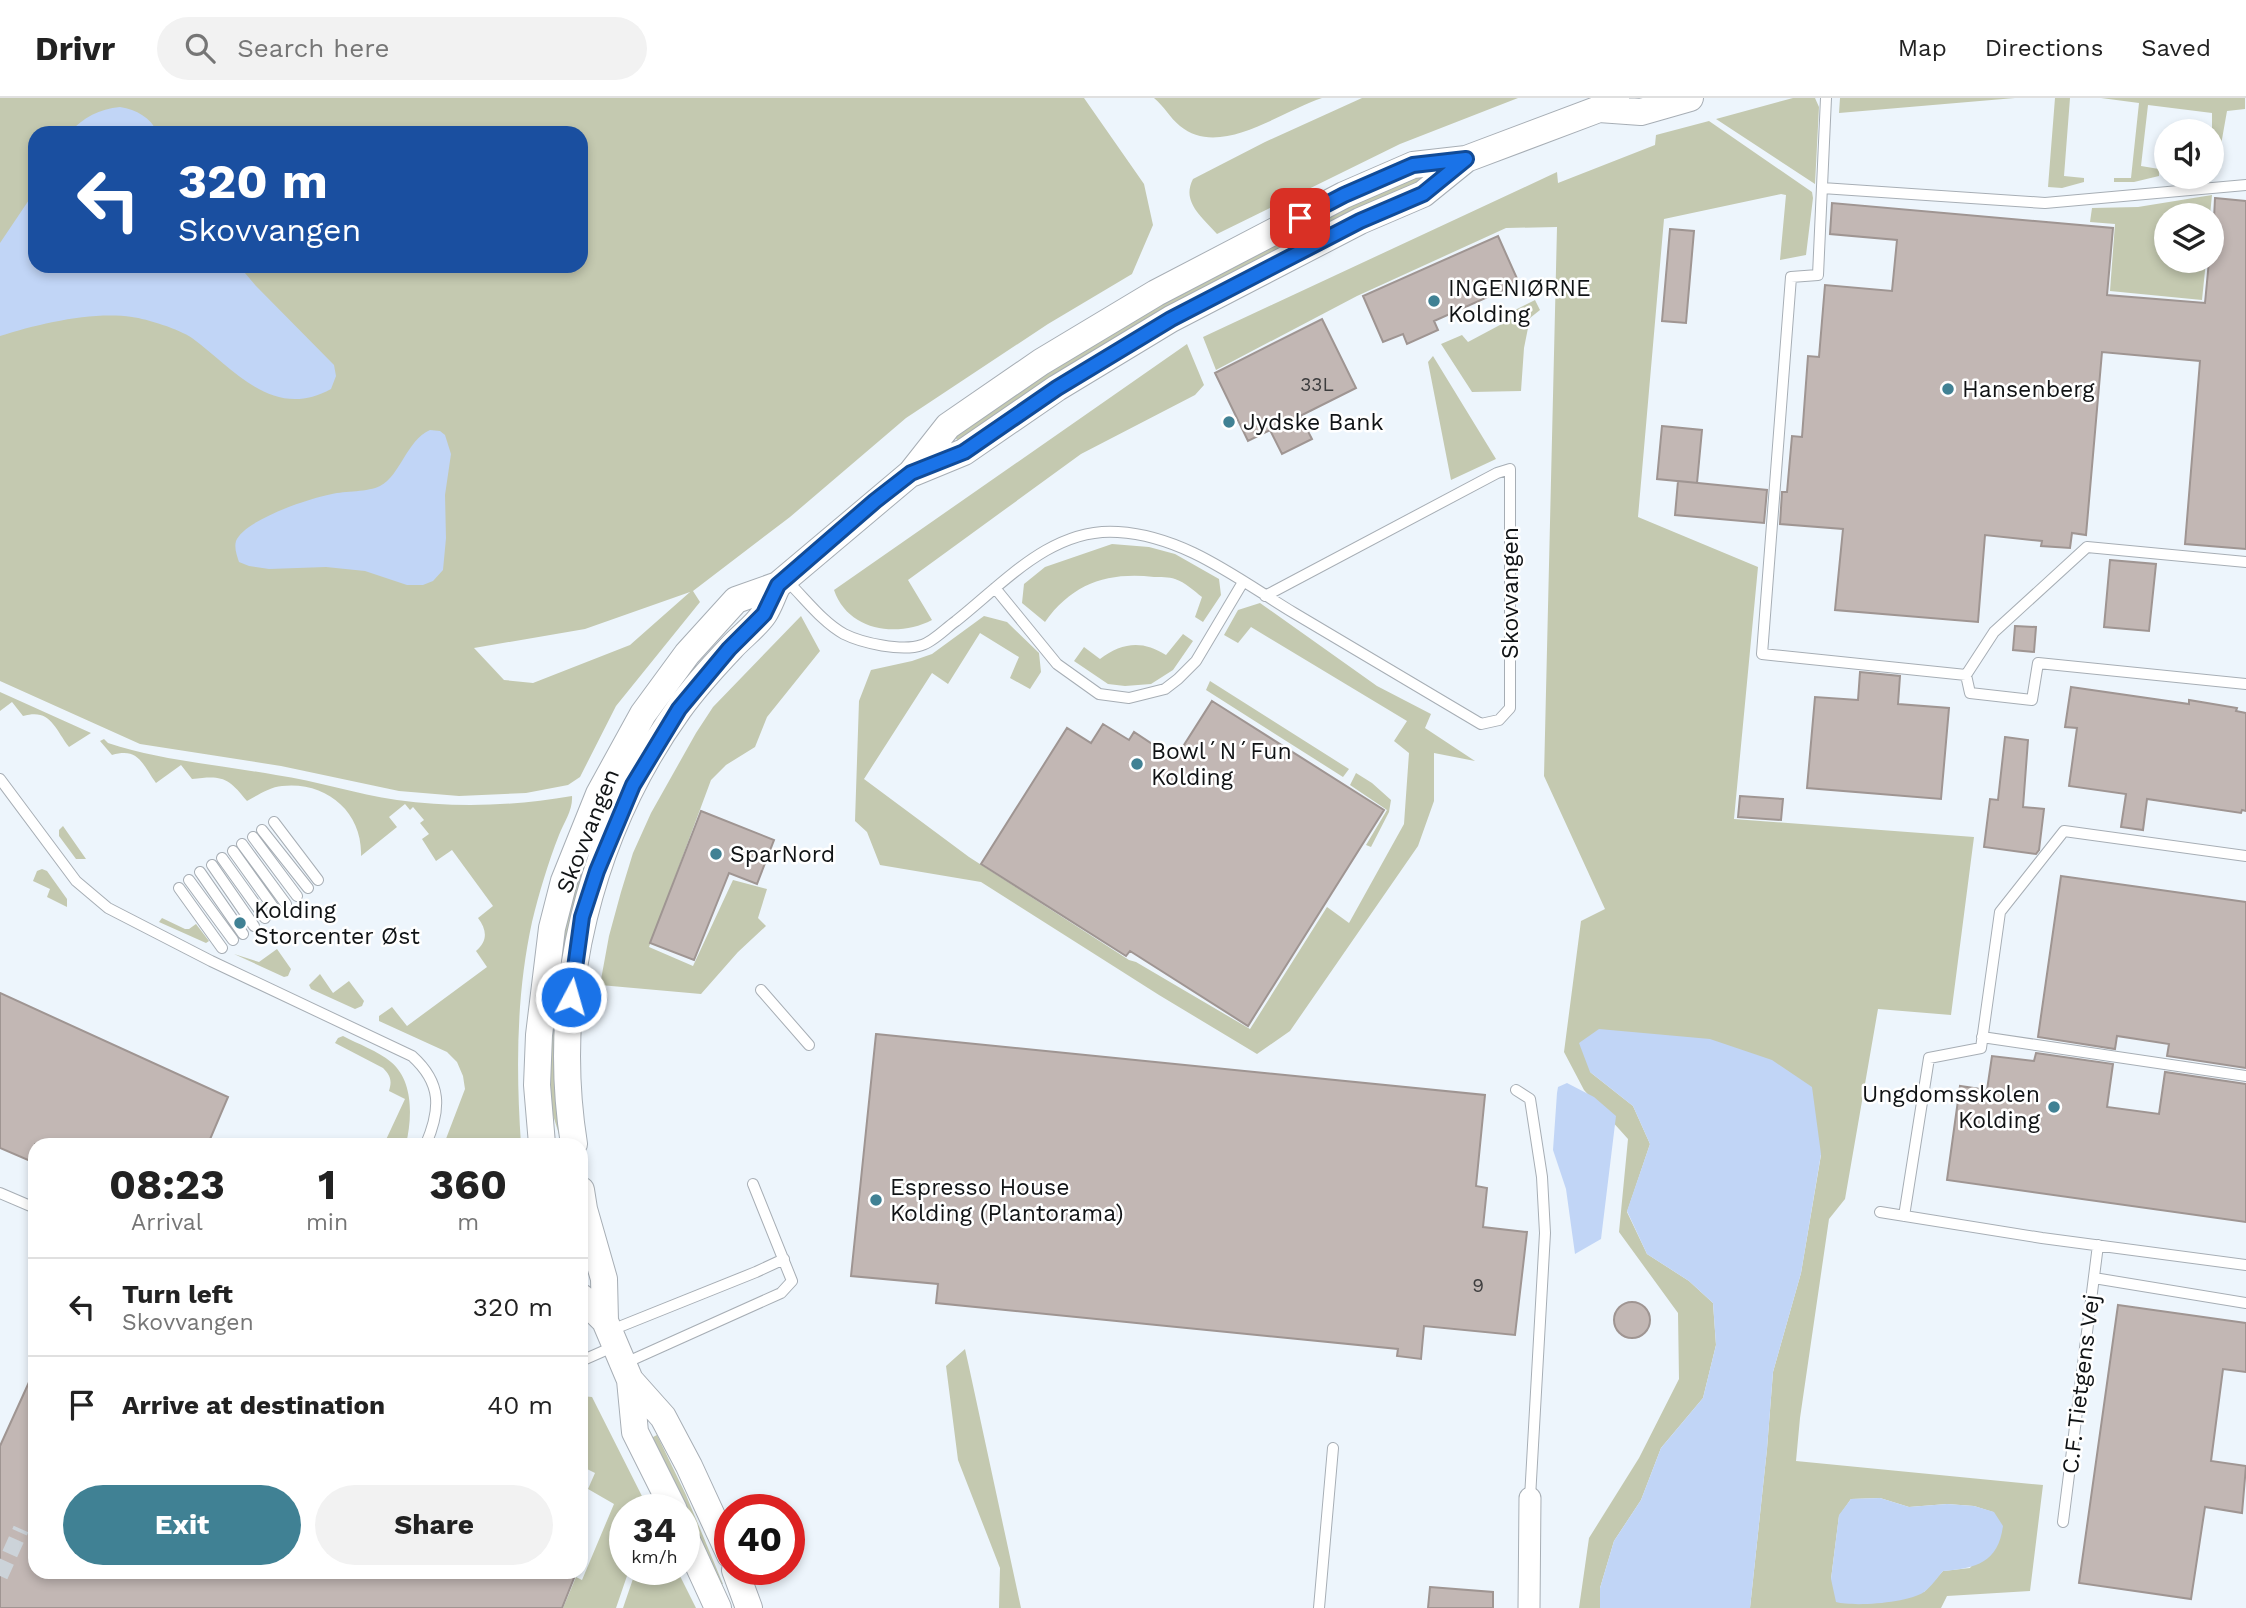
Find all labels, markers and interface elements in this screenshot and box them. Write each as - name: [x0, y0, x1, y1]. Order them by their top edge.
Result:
- search box: [157, 17, 647, 80]
- text: Drivr: [35, 29, 115, 68]
- icon: search: [181, 29, 219, 67]
- text: Search here: [237, 33, 390, 63]
- text: Map: [1898, 34, 1947, 62]
- text: Directions: [1985, 34, 2103, 62]
- text: Saved: [2141, 34, 2211, 62]
- map controls: [2154, 119, 2224, 273]
- button: sound: [2154, 119, 2224, 189]
- text: 320 m: [178, 152, 328, 210]
- icon: left: [63, 154, 154, 245]
- pin: [1270, 188, 1330, 248]
- icon: arrive: [1281, 199, 1319, 237]
- button: layers: [2154, 203, 2224, 273]
- text: Skovvangen: [178, 211, 361, 249]
- place label: INGENIØRNE Kolding: [1448, 275, 1591, 328]
- marker: INGENIØRNE Kolding: [1426, 293, 1442, 309]
- house number: 33L: [1300, 373, 1334, 396]
- place label: Hansenberg: [1962, 376, 2095, 403]
- marker: Hansenberg: [1940, 381, 1956, 397]
- place label: Jydske Bank: [1243, 409, 1383, 436]
- marker: Jydske Bank: [1221, 414, 1237, 430]
- street label: Skovvangen: [1497, 527, 1524, 659]
- place label: Bowl´N´Fun Kolding: [1151, 738, 1292, 791]
- marker: Bowl´N´Fun Kolding: [1129, 756, 1145, 772]
- street label: Skovvangen: [551, 765, 625, 897]
- place label: SparNord: [730, 841, 835, 868]
- marker: SparNord: [708, 846, 724, 862]
- place label: Kolding Storcenter Øst: [254, 897, 420, 950]
- marker: Kolding Storcenter Øst: [232, 915, 248, 931]
- position arrow: [534, 960, 608, 1034]
- place label: Ungdomsskolen Kolding: [1862, 1081, 2041, 1134]
- marker: Ungdomsskolen Kolding: [2046, 1099, 2062, 1115]
- text: 08:23: [109, 1160, 225, 1209]
- text: 1: [318, 1160, 336, 1209]
- text: 360: [429, 1160, 507, 1209]
- place label: Espresso House Kolding (Plantorama): [890, 1174, 1124, 1227]
- marker: Espresso House Kolding (Plantorama): [868, 1192, 884, 1208]
- text: Arrival: [131, 1209, 203, 1236]
- text: min: [306, 1209, 348, 1236]
- text: m: [457, 1209, 479, 1236]
- house number: 9: [1472, 1274, 1484, 1297]
- text: Turn left: [122, 1279, 233, 1309]
- icon: left: [63, 1288, 101, 1326]
- text: 320 m: [473, 1292, 553, 1322]
- street label: C.F. Tietgens Vej: [2057, 1293, 2105, 1475]
- text: Skovvangen: [122, 1309, 254, 1336]
- icon: arrive: [63, 1386, 101, 1424]
- text: Arrive at destination: [122, 1390, 385, 1420]
- text: 40 m: [487, 1390, 553, 1420]
- button: Exit: [63, 1485, 301, 1565]
- button: Share: [315, 1485, 553, 1565]
- speed limit sign: 40: [714, 1494, 805, 1585]
- text: 34: [633, 1509, 676, 1551]
- text: km/h: [631, 1546, 678, 1567]

